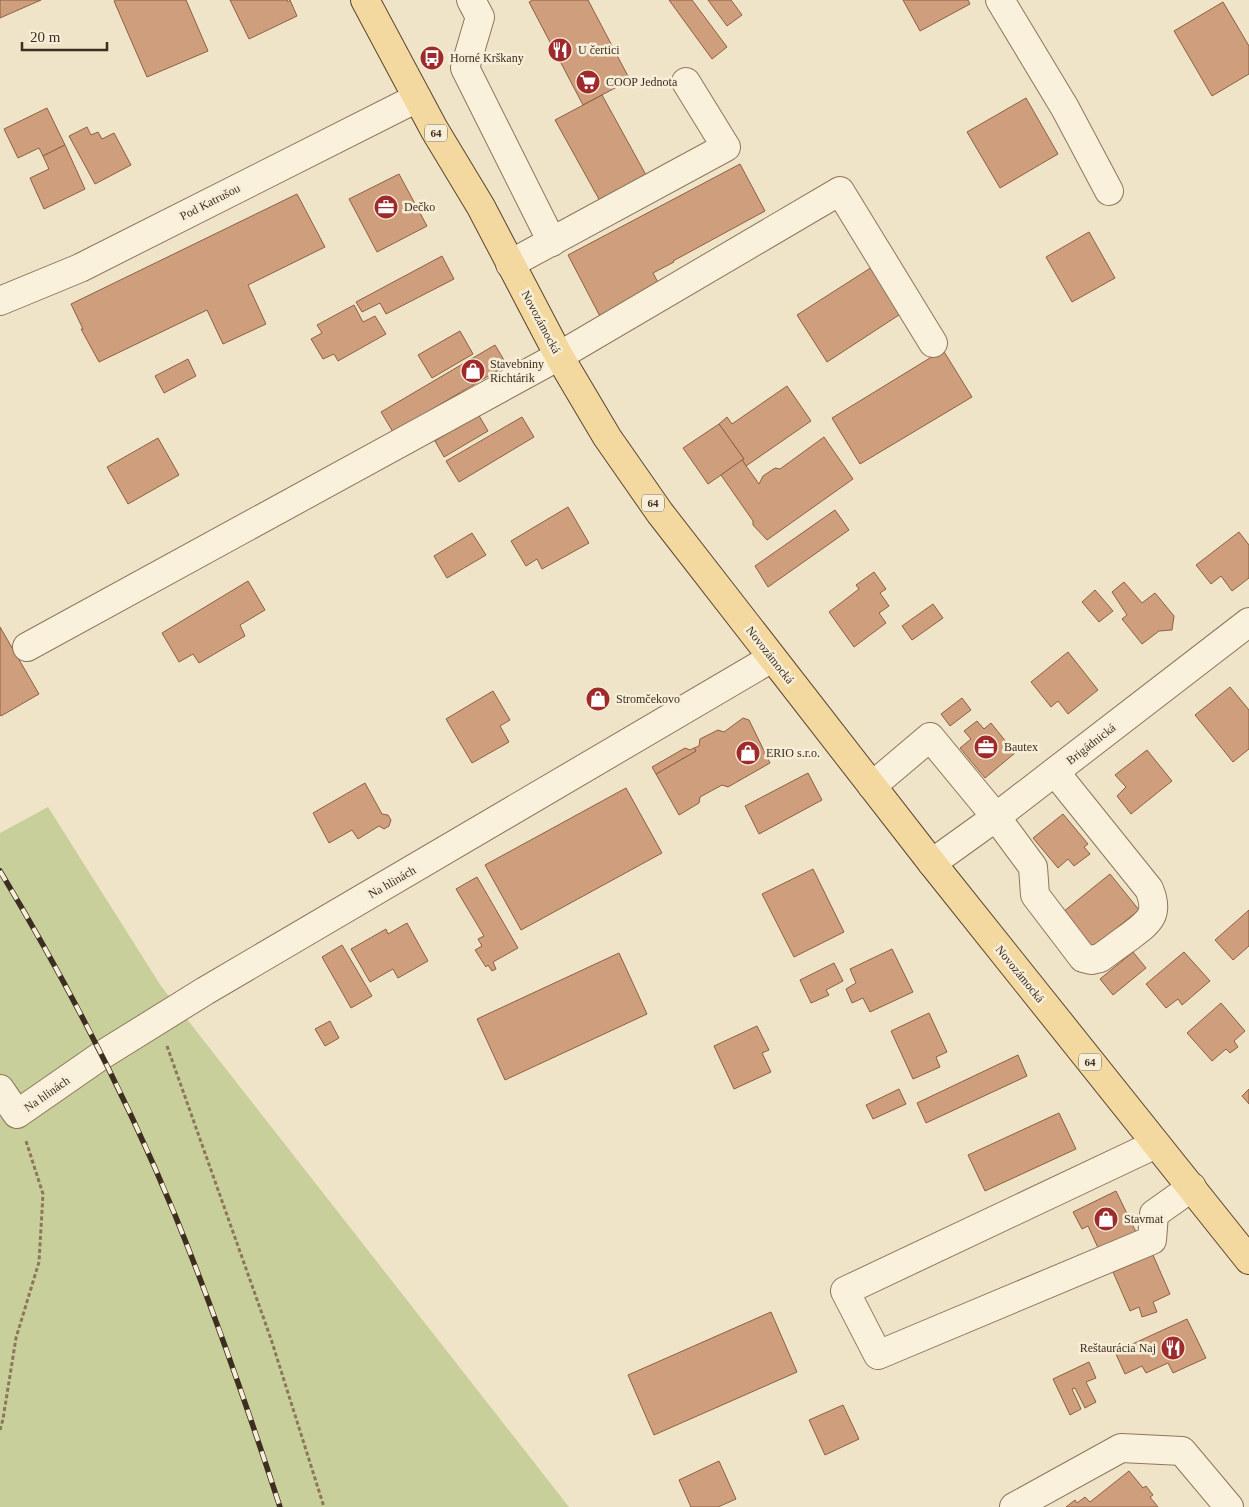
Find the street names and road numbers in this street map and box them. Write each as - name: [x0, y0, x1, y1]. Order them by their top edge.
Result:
- road number: 64: [425, 125, 447, 142]
- street label: Pod Katrušou: [178, 181, 242, 223]
- street label: Novozámocká: [519, 288, 564, 356]
- road number: 64: [642, 494, 664, 512]
- street label: Novozámocká: [743, 623, 797, 687]
- street label: Brigádnická: [1064, 720, 1119, 768]
- street label: Na hlinách: [366, 863, 418, 901]
- street label: Novozámocká: [993, 943, 1048, 1006]
- road number: 64: [1079, 1054, 1101, 1070]
- street label: Na hlinách: [22, 1073, 72, 1115]

